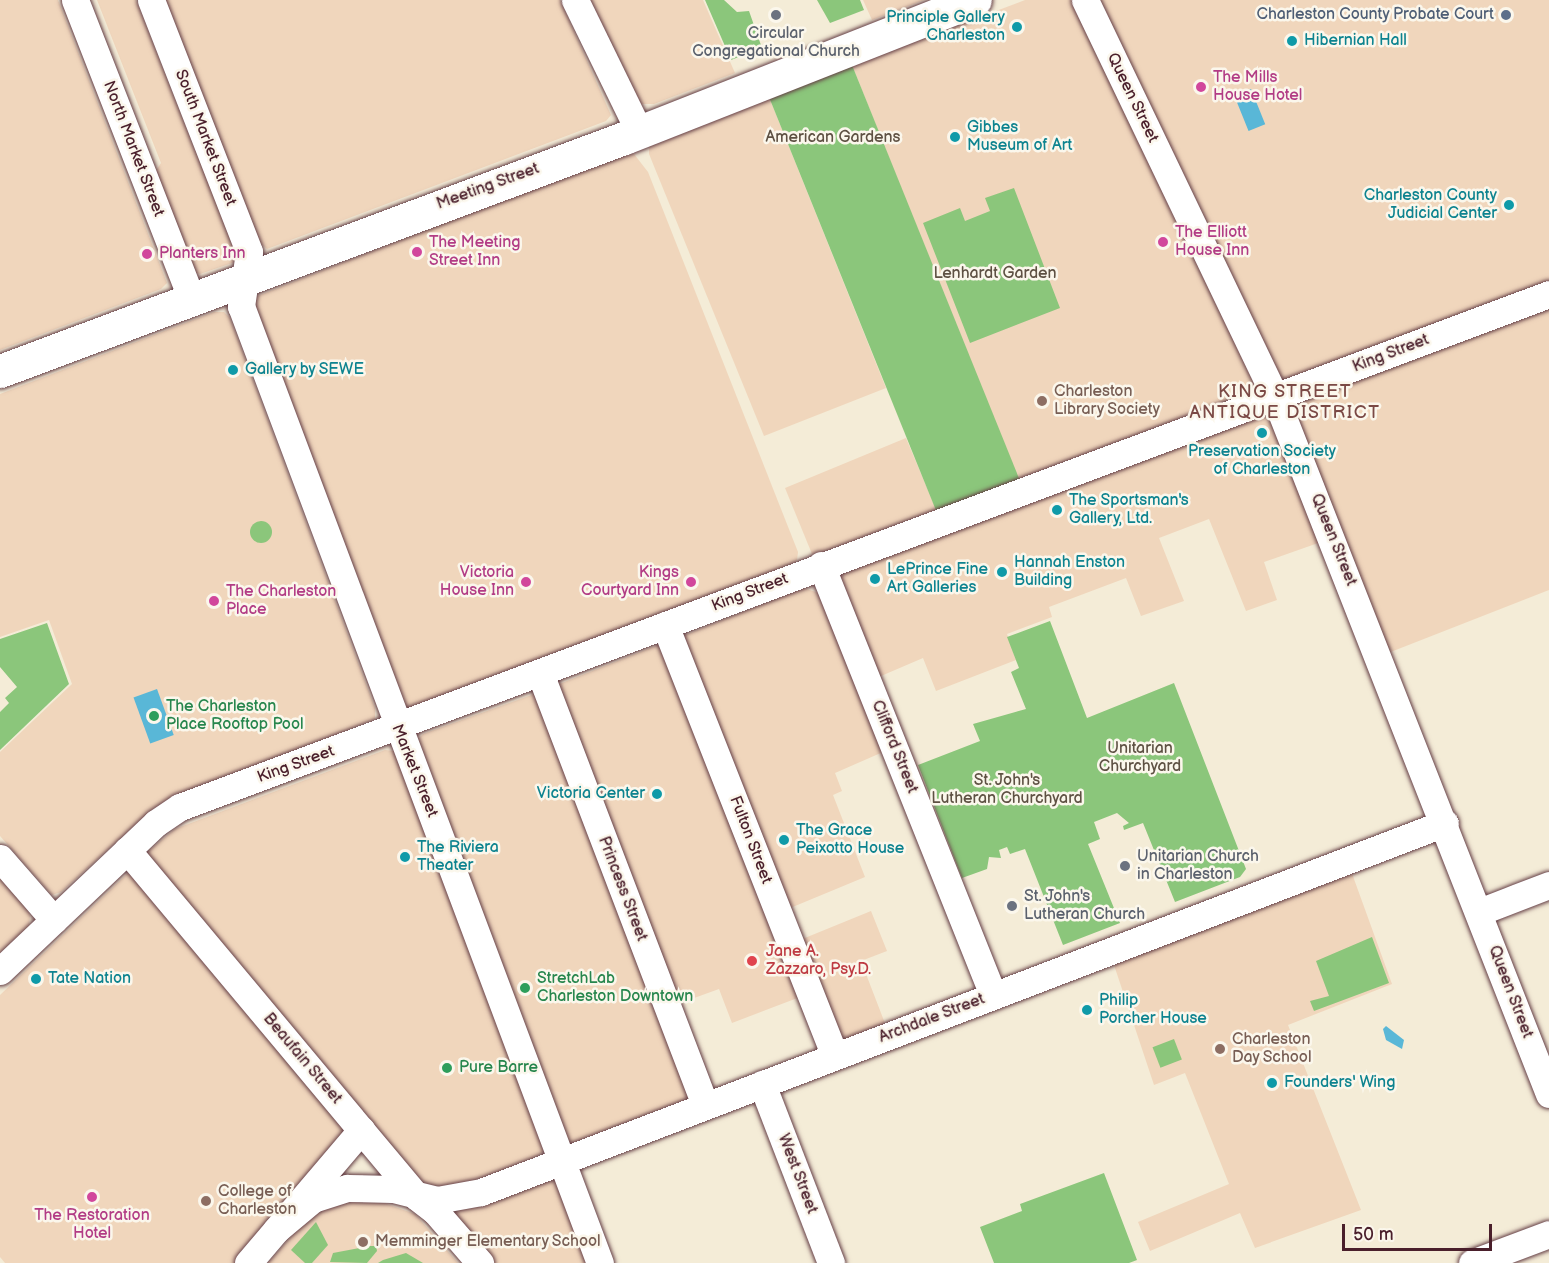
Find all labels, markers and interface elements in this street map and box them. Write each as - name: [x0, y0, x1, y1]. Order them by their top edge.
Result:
- place label: Charleston County Probate Court: [1256, 5, 1494, 25]
- marker: Circular Congregational Church: [769, 8, 783, 22]
- place label: Principle Gallery Charleston: [886, 8, 1005, 46]
- marker: Charleston County Probate Court: [1499, 8, 1513, 22]
- marker: Principle Gallery Charleston: [1010, 20, 1024, 34]
- place label: Circular Congregational Church: [692, 24, 860, 62]
- place label: Hibernian Hall: [1304, 31, 1407, 51]
- marker: Hibernian Hall: [1285, 34, 1299, 48]
- street label: Queen Street: [1102, 50, 1162, 146]
- street label: South Market Street: [170, 67, 240, 209]
- place label: The Mills House Hotel: [1213, 68, 1302, 106]
- street label: North Market Street: [98, 78, 168, 220]
- marker: The Mills House Hotel: [1194, 80, 1208, 94]
- place label: Gibbes Museum of Art: [967, 118, 1073, 156]
- park label: American Gardens: [765, 128, 901, 148]
- marker: Gibbes Museum of Art: [948, 130, 962, 144]
- street label: Meeting Street: [434, 160, 542, 214]
- place label: Charleston County Judicial Center: [1364, 186, 1497, 224]
- marker: Charleston County Judicial Center: [1502, 198, 1516, 212]
- place label: The Elliott House Inn: [1175, 223, 1249, 261]
- place label: The Meeting Street Inn: [429, 233, 521, 271]
- marker: The Elliott House Inn: [1156, 235, 1170, 249]
- place label: Planters Inn: [159, 244, 246, 264]
- marker: The Meeting Street Inn: [410, 245, 424, 259]
- marker: Planters Inn: [140, 247, 154, 261]
- park label: Lenhardt Garden: [933, 264, 1057, 284]
- street label: King Street: [1350, 331, 1432, 377]
- place label: Gallery by SEWE: [245, 360, 366, 380]
- marker: Gallery by SEWE: [226, 363, 240, 377]
- place label: Charleston Library Society: [1054, 382, 1161, 420]
- district label: KING STREET ANTIQUE DISTRICT: [1190, 382, 1380, 424]
- marker: Charleston Library Society: [1035, 394, 1049, 408]
- marker: Preservation Society of Charleston: [1255, 426, 1269, 440]
- place label: Preservation Society of Charleston: [1188, 442, 1336, 480]
- place label: The Sportsman's Gallery, Ltd.: [1069, 491, 1189, 529]
- street label: Queen Street: [1306, 491, 1360, 589]
- marker: The Sportsman's Gallery, Ltd.: [1050, 503, 1064, 517]
- place label: Hannah Enston Building: [1014, 553, 1125, 591]
- place label: LePrince Fine Art Galleries: [887, 560, 988, 598]
- place label: Victoria House Inn: [440, 563, 514, 601]
- place label: Kings Courtyard Inn: [581, 563, 679, 601]
- marker: Hannah Enston Building: [995, 565, 1009, 579]
- street label: King Street: [709, 570, 791, 616]
- marker: LePrince Fine Art Galleries: [868, 572, 882, 586]
- marker: Victoria House Inn: [519, 575, 533, 589]
- marker: Kings Courtyard Inn: [684, 575, 698, 589]
- place label: The Charleston Place: [226, 582, 336, 620]
- marker: The Charleston Place: [207, 594, 221, 608]
- place label: The Charleston Place Rooftop Pool: [166, 697, 304, 735]
- street label: Clifford Street: [867, 698, 921, 796]
- marker: The Charleston Place Rooftop Pool: [147, 709, 161, 723]
- street label: Market Street: [387, 722, 441, 820]
- park label: Unitarian Churchyard: [1099, 739, 1181, 777]
- street label: King Street: [255, 742, 337, 788]
- park label: St. John's Lutheran Churchyard: [931, 771, 1083, 809]
- place label: Victoria Center: [537, 784, 645, 804]
- marker: Victoria Center: [650, 787, 664, 801]
- street label: Fulton Street: [724, 793, 776, 887]
- place label: The Grace Peixotto House: [796, 821, 904, 859]
- marker: The Grace Peixotto House: [777, 833, 791, 847]
- street label: Princess Street: [593, 834, 651, 944]
- place label: The Riviera Theater: [417, 838, 499, 876]
- place label: Unitarian Church in Charleston: [1137, 847, 1259, 885]
- marker: The Riviera Theater: [398, 850, 412, 864]
- marker: Unitarian Church in Charleston: [1118, 859, 1132, 873]
- place label: St. John's Lutheran Church: [1024, 887, 1145, 925]
- marker: St. John's Lutheran Church: [1005, 899, 1019, 913]
- place label: Jane A. Zazzaro, Psy.D.: [766, 942, 871, 980]
- street label: Queen Street: [1484, 943, 1536, 1041]
- marker: Jane A. Zazzaro, Psy.D.: [743, 952, 761, 970]
- place label: Tate Nation: [48, 969, 131, 989]
- place label: StretchLab Charleston Downtown: [537, 969, 693, 1007]
- marker: Tate Nation: [29, 972, 43, 986]
- marker: StretchLab Charleston Downtown: [518, 981, 532, 995]
- street label: Archdale Street: [876, 990, 988, 1048]
- place label: Philip Porcher House: [1099, 991, 1207, 1029]
- marker: Philip Porcher House: [1080, 1003, 1094, 1017]
- street label: Beaufain Street: [258, 1010, 346, 1108]
- place label: Charleston Day School: [1232, 1030, 1313, 1068]
- marker: Charleston Day School: [1213, 1042, 1227, 1056]
- place label: Pure Barre: [459, 1058, 538, 1078]
- marker: Pure Barre: [440, 1061, 454, 1075]
- place label: Founders' Wing: [1284, 1073, 1396, 1093]
- marker: Founders' Wing: [1265, 1076, 1279, 1090]
- street label: West Street: [773, 1131, 821, 1217]
- place label: College of Charleston: [218, 1182, 296, 1220]
- marker: The Restoration Hotel: [85, 1190, 99, 1204]
- marker: College of Charleston: [199, 1194, 213, 1208]
- place label: The Restoration Hotel: [34, 1206, 150, 1244]
- scale bar: [1345, 1212, 1495, 1250]
- text: 50 m: [1353, 1224, 1394, 1245]
- place label: Memminger Elementary School: [375, 1232, 602, 1252]
- marker: Memminger Elementary School: [356, 1235, 370, 1249]

